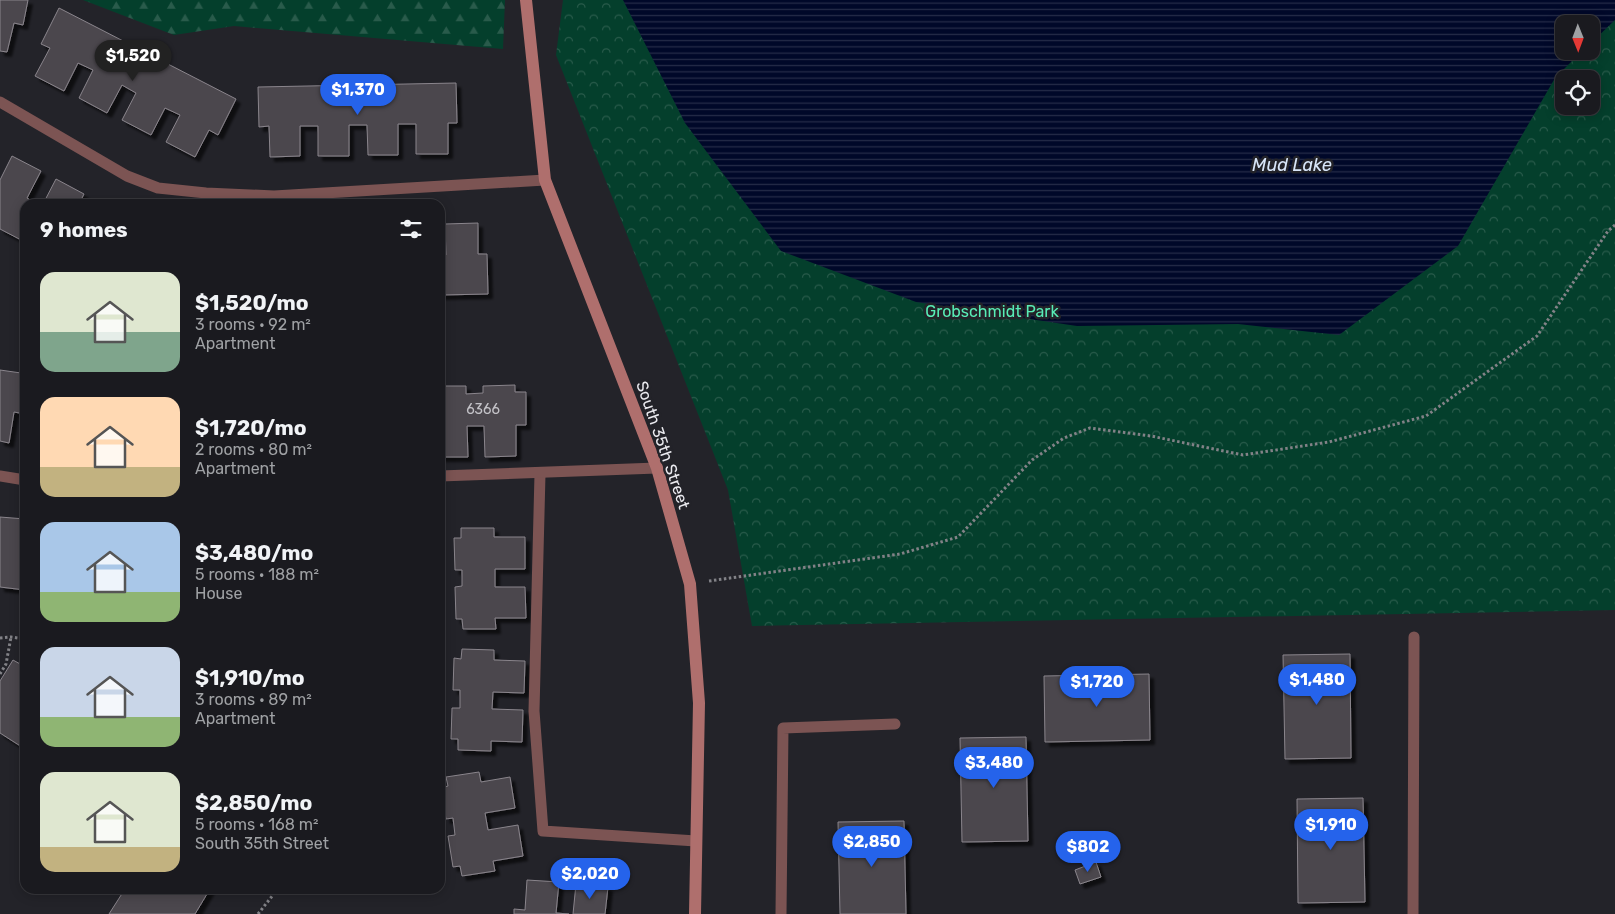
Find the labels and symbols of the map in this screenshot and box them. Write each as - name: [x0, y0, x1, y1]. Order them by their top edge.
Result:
- north arrow: [1555, 15, 1600, 60]
- pin: $1,520: [92, 39, 174, 82]
- pin: $1,370: [317, 74, 399, 116]
- water label: Mud Lake: [1252, 154, 1332, 176]
- park label: Grobschmidt Park: [925, 302, 1059, 321]
- street label: South 35th Street: [632, 379, 694, 511]
- house number: 6366: [466, 401, 500, 418]
- pin: $1,480: [1276, 664, 1358, 706]
- pin: $1,720: [1056, 666, 1138, 708]
- pin: $3,480: [953, 746, 1035, 789]
- pin: $1,910: [1290, 808, 1372, 851]
- pin: $2,850: [831, 826, 913, 868]
- pin: $802: [1058, 830, 1118, 873]
- pin: $2,020: [549, 858, 631, 900]

